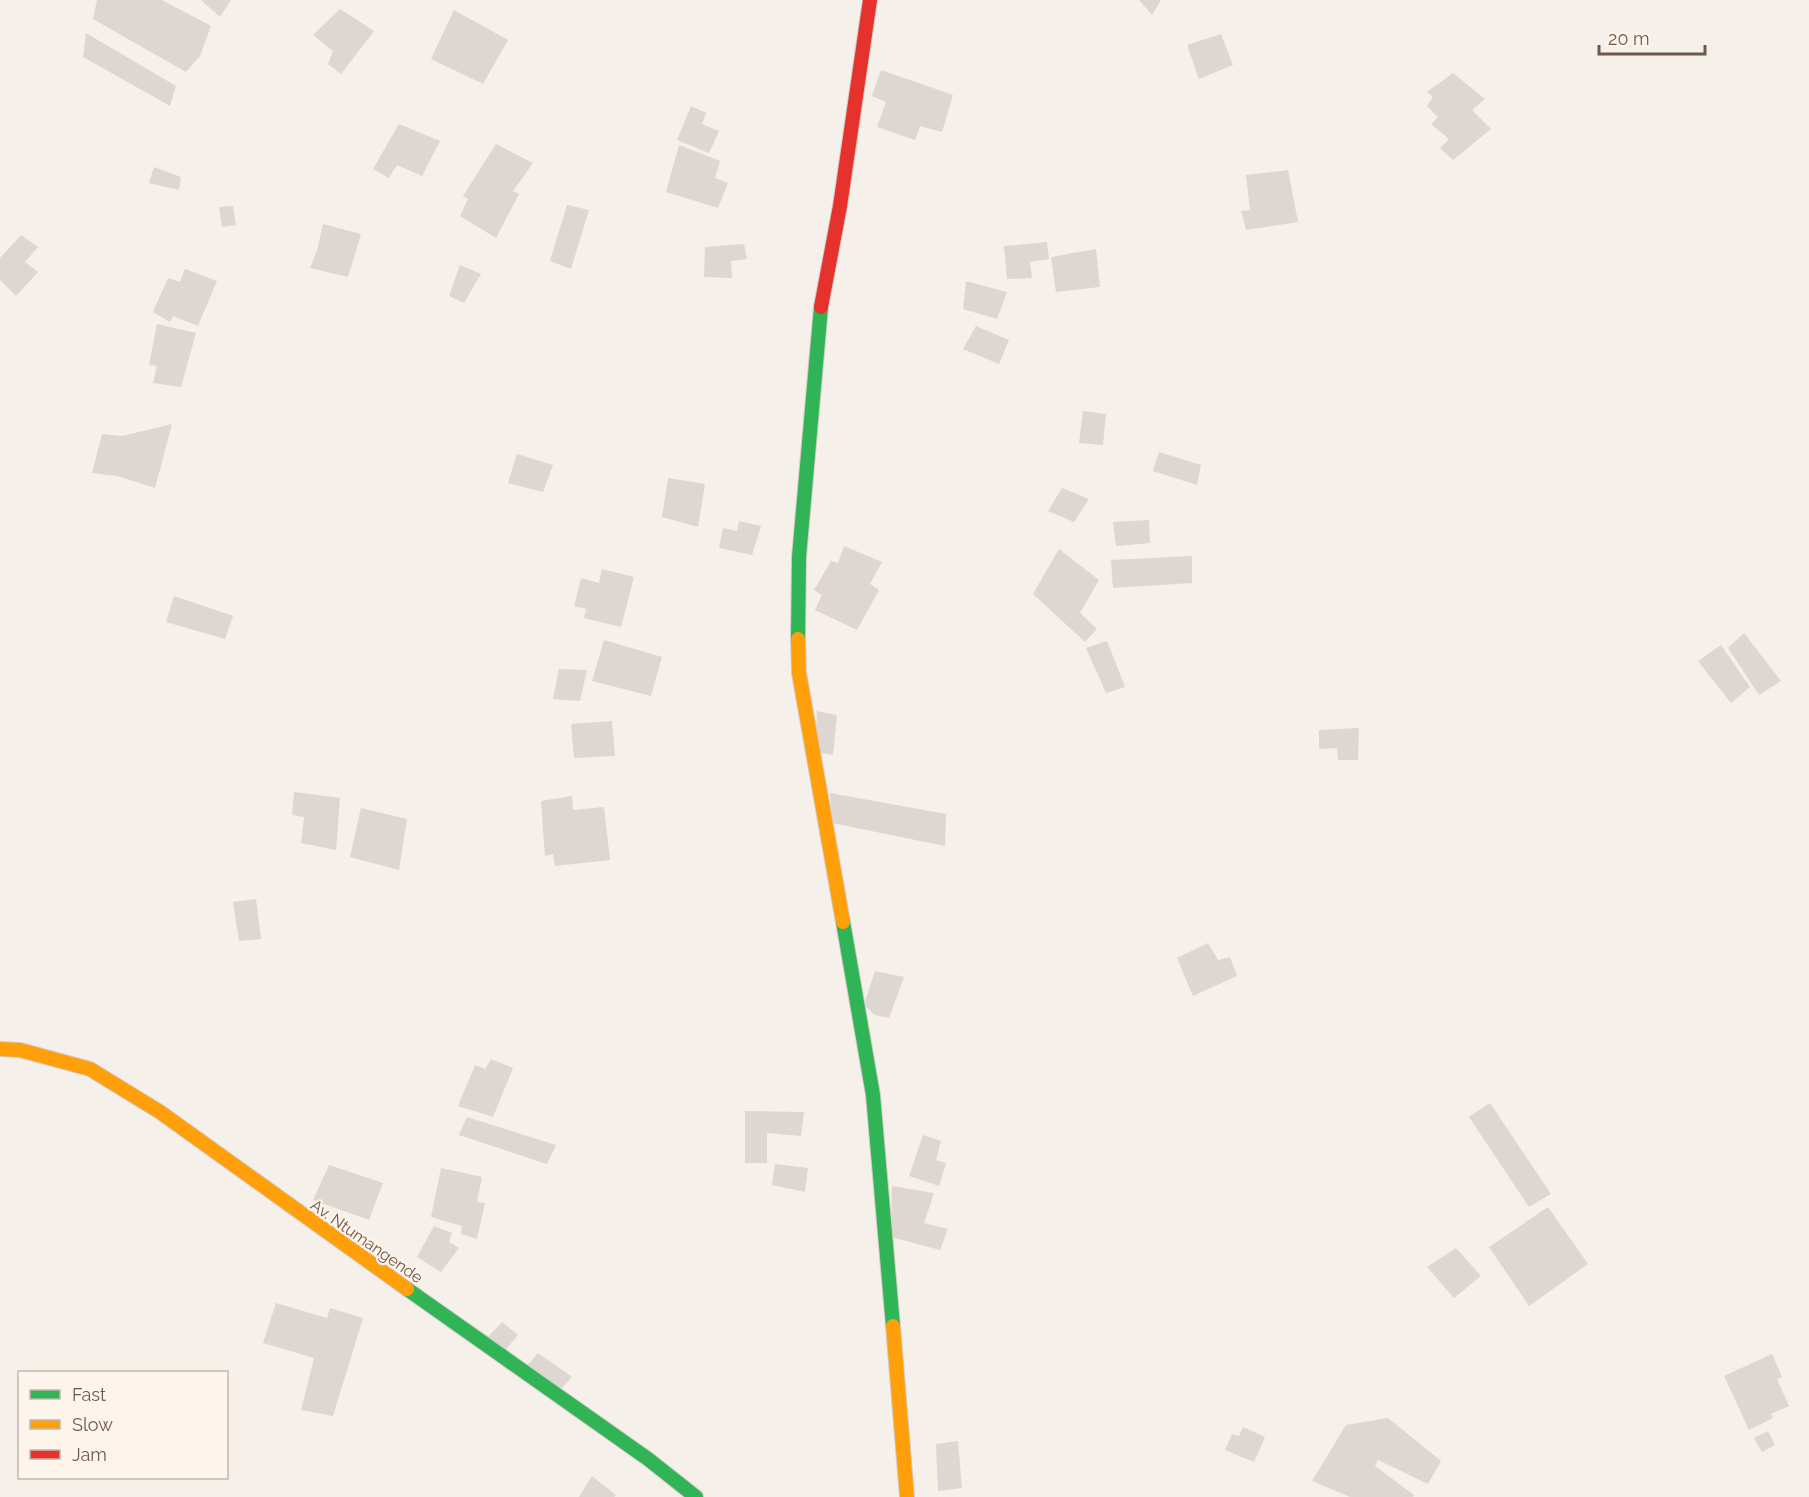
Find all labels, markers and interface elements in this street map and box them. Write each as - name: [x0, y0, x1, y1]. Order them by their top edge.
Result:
- scale bar: [1599, 18, 1706, 56]
- text: 20 m: [1608, 28, 1650, 49]
- street label: Av. Ntumangende: [307, 1196, 426, 1287]
- legend: [18, 1371, 228, 1479]
- text: Fast: [72, 1384, 106, 1405]
- text: Slow: [72, 1414, 113, 1435]
- text: Jam: [72, 1444, 107, 1465]

